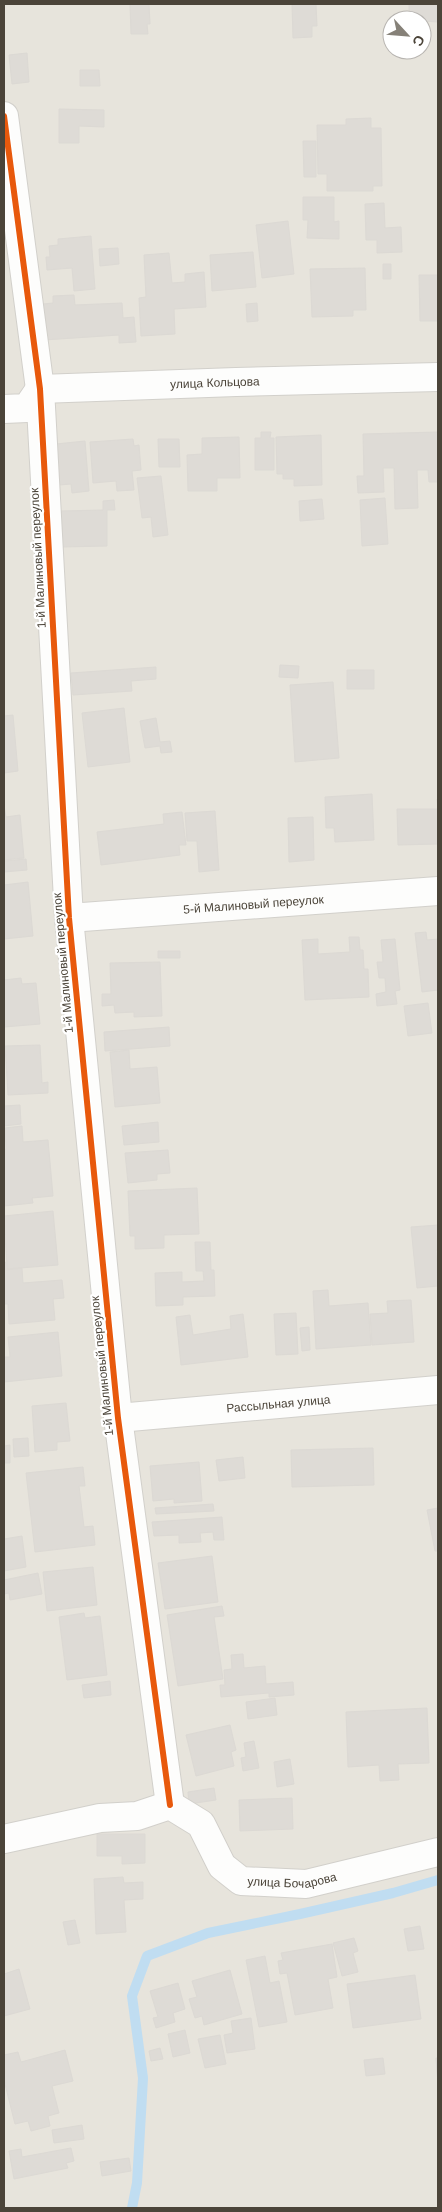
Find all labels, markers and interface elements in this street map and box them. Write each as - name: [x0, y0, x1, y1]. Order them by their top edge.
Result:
- north arrow: [382, 10, 432, 60]
- text: С: [409, 33, 428, 49]
- street label: улица Кольцова: [170, 374, 260, 391]
- street label: 1-й Малиновый переулок: [27, 487, 49, 629]
- street label: 1-й Малиновый переулок: [50, 892, 76, 1034]
- street label: 5-й Малиновый переулок: [183, 892, 325, 917]
- street label: 1-й Малиновый переулок: [88, 1295, 116, 1437]
- street label: Рассыльная улица: [226, 1392, 331, 1415]
- street label: улица Бочарова: [247, 1870, 338, 1891]

